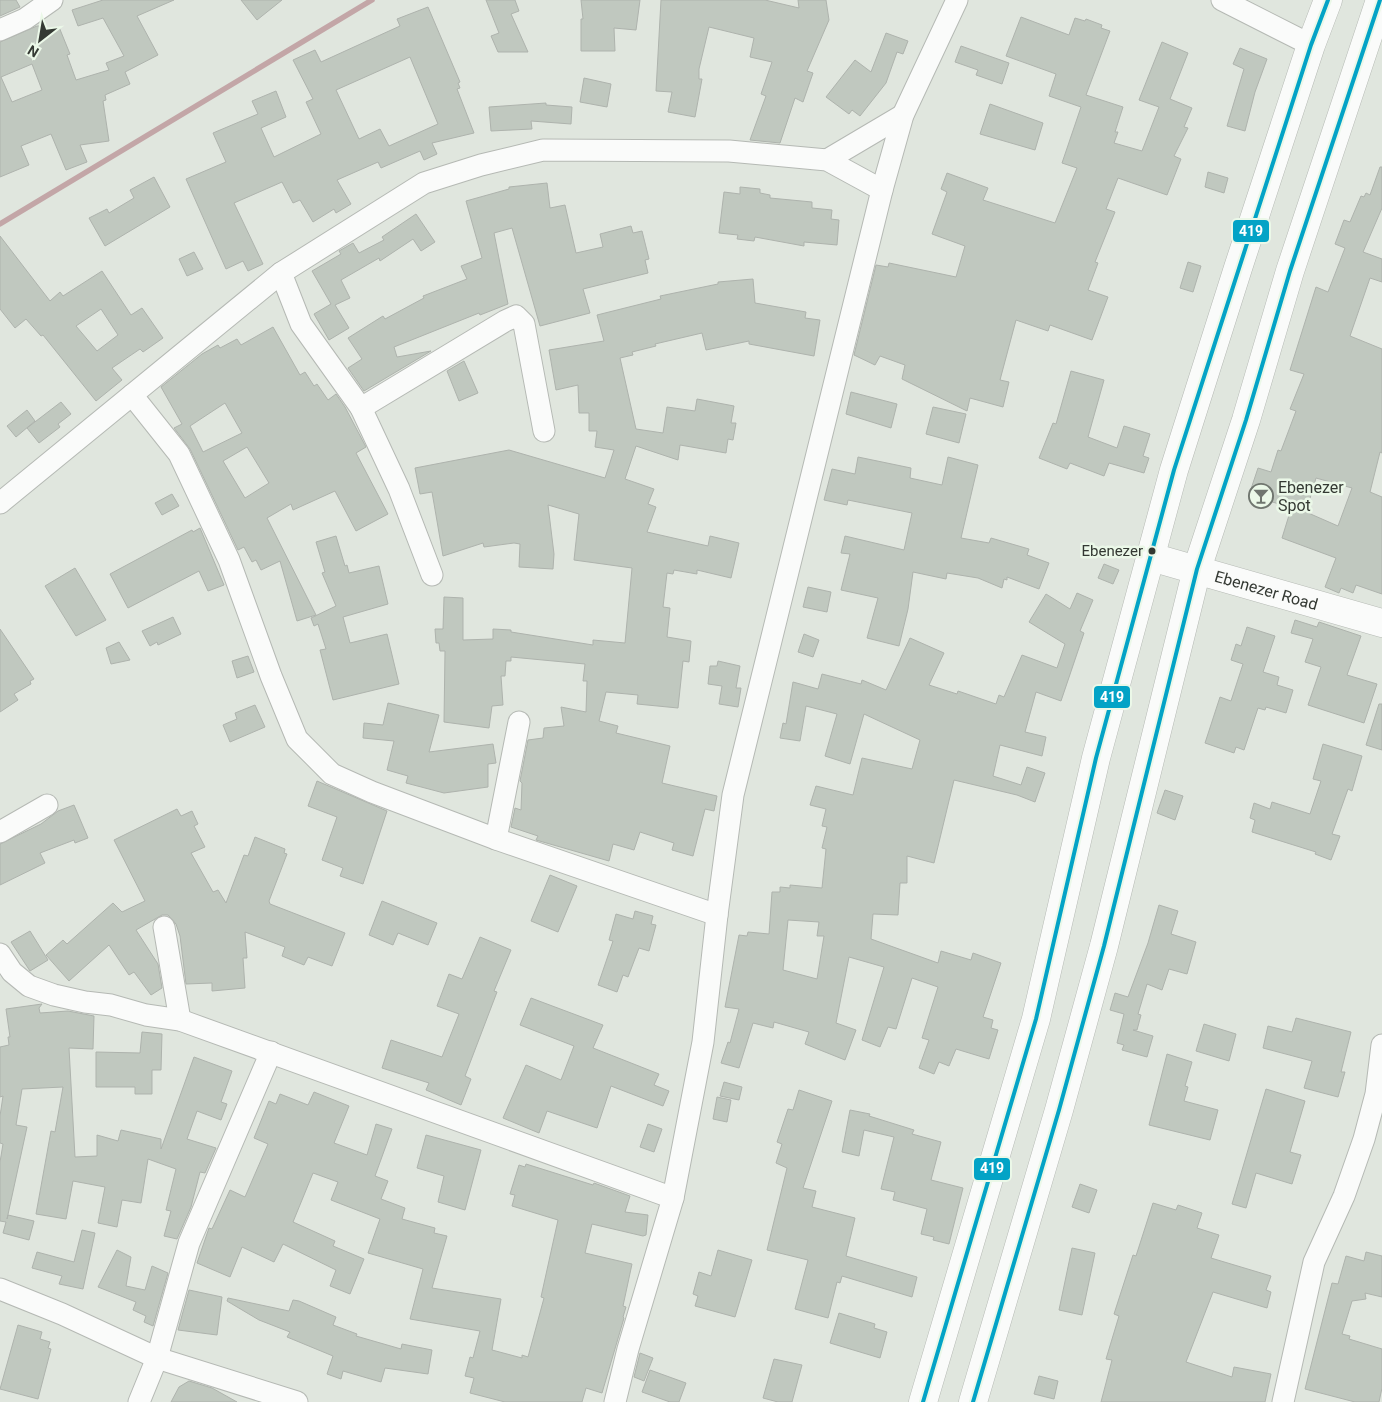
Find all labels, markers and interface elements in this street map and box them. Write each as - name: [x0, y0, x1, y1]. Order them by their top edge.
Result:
- north arrow: [15, 15, 65, 65]
- text: N: [25, 42, 42, 61]
- line badge: 419: [1232, 219, 1270, 243]
- text: 419: [1239, 223, 1263, 239]
- place label: Ebenezer Spot: [1278, 478, 1344, 515]
- bar icon: Ebenezer Spot: [1248, 483, 1274, 509]
- place label: Ebenezer: [1081, 542, 1143, 560]
- marker: Ebenezer: [1147, 546, 1157, 556]
- street label: Ebenezer Road: [1213, 566, 1320, 614]
- line badge: 419: [1093, 685, 1131, 709]
- text: 419: [1100, 689, 1124, 705]
- line badge: 419: [973, 1157, 1011, 1181]
- text: 419: [980, 1160, 1004, 1176]

